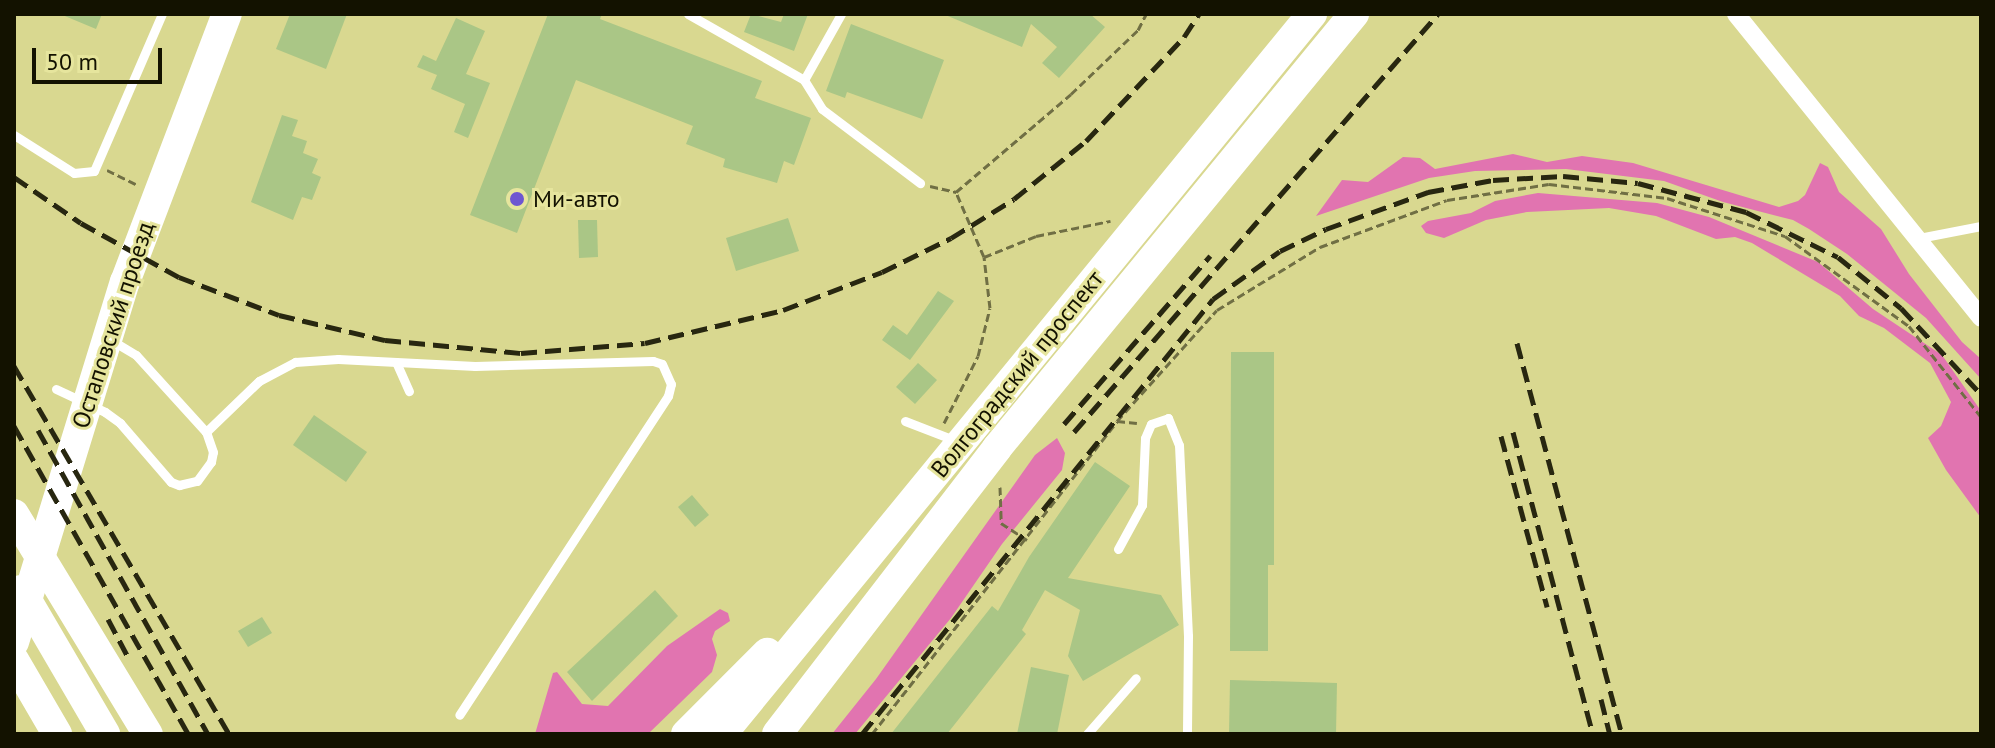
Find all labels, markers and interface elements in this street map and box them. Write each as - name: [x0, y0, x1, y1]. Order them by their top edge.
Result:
- scale bar: [36, 32, 166, 82]
- text: 50 m: [46, 46, 98, 77]
- place label: Ми-авто: [533, 185, 620, 213]
- marker: Ми-авто: [508, 190, 526, 208]
- street label: Остаповский проезд: [66, 218, 160, 432]
- street label: Волгоградский проспект: [925, 265, 1109, 483]

